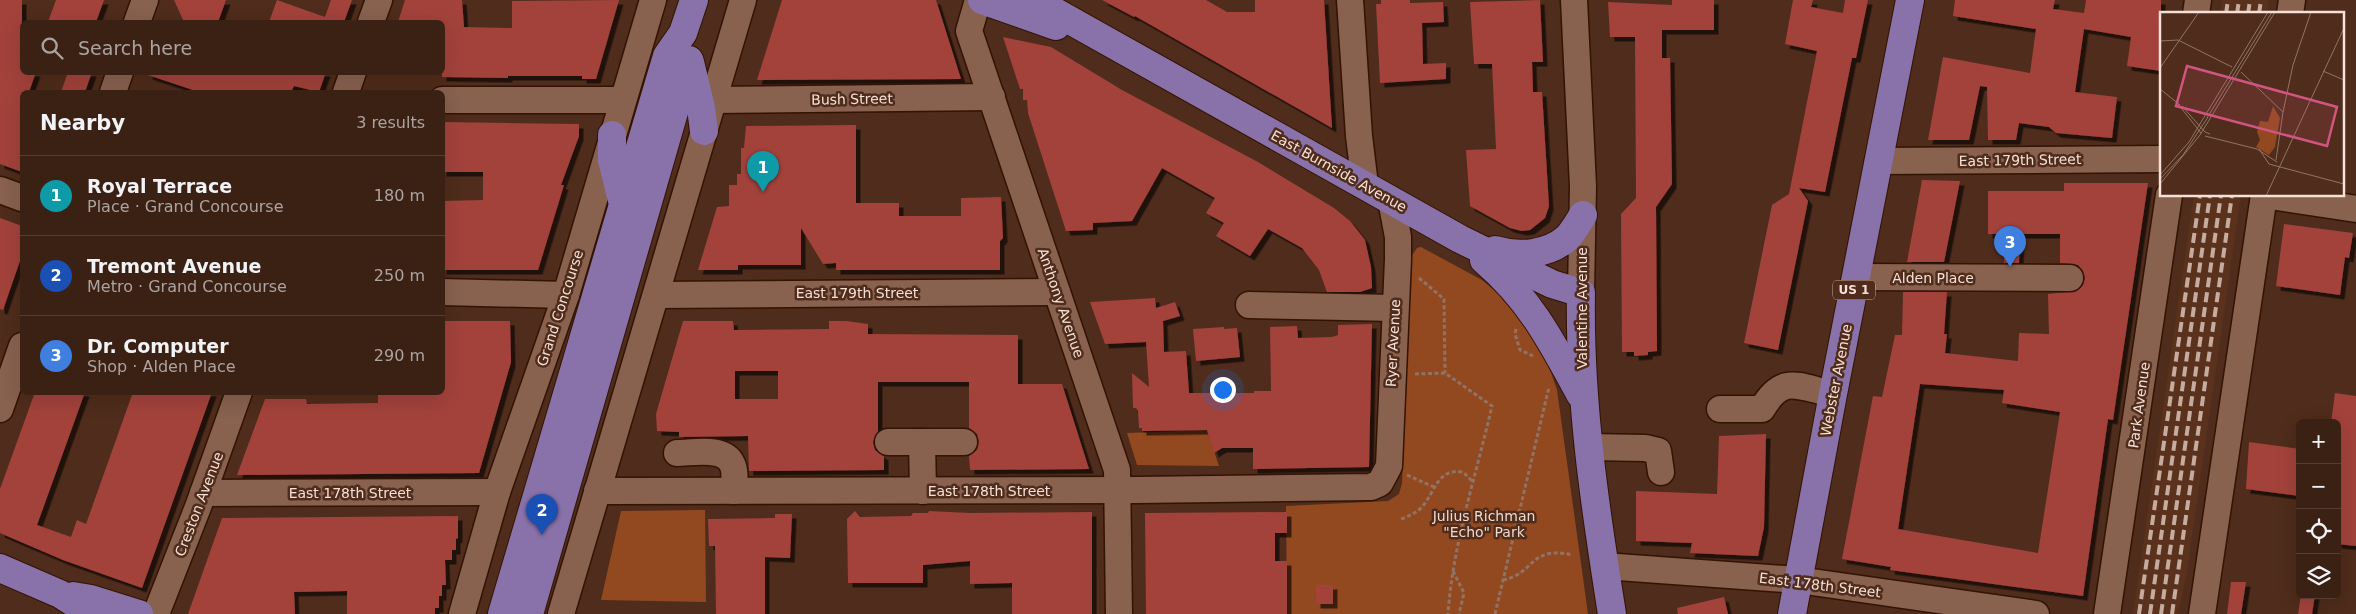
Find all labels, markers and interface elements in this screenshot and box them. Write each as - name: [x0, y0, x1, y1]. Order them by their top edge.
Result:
- inset map: [2160, 12, 2344, 196]
- search box: [20, 20, 445, 75]
- icon: search: [38, 34, 66, 62]
- text: Search here: [78, 37, 192, 59]
- street label: Bush Street: [811, 90, 893, 108]
- text: Nearby: [40, 111, 125, 135]
- text: 3 results: [356, 113, 425, 132]
- street label: East Burnside Avenue: [1268, 127, 1410, 215]
- pin: 1: [747, 151, 779, 192]
- street label: East 179th Street: [1959, 151, 2082, 169]
- text: Royal Terrace: [87, 175, 232, 197]
- text: 1: [50, 186, 62, 205]
- text: 180 m: [374, 186, 425, 205]
- text: Place · Grand Concourse: [87, 197, 284, 216]
- pin: 3: [1994, 226, 2026, 267]
- street label: Anthony Avenue: [1035, 246, 1087, 360]
- street label: Valentine Avenue: [1574, 247, 1590, 369]
- street label: Grand Concourse: [534, 248, 586, 368]
- text: Tremont Avenue: [87, 255, 261, 277]
- text: 2: [50, 266, 62, 285]
- text: 250 m: [374, 266, 425, 285]
- street label: Alden Place: [1892, 270, 1974, 286]
- text: Metro · Grand Concourse: [87, 277, 287, 296]
- road number: US 1: [1833, 280, 1875, 300]
- street label: East 179th Street: [796, 285, 919, 301]
- street label: Ryer Avenue: [1383, 299, 1403, 387]
- street label: Webster Avenue: [1817, 322, 1855, 438]
- text: Dr. Computer: [87, 335, 229, 357]
- text: 3: [50, 346, 62, 365]
- text: 290 m: [374, 346, 425, 365]
- text: Shop · Alden Place: [87, 357, 236, 376]
- street label: Park Avenue: [2125, 361, 2153, 449]
- your location: [1210, 377, 1236, 403]
- map controls: [2296, 419, 2341, 599]
- button: +: [2296, 419, 2341, 464]
- street label: Creston Avenue: [172, 450, 226, 558]
- button: −: [2296, 464, 2341, 509]
- street label: East 178th Street: [928, 483, 1051, 499]
- street label: East 178th Street: [289, 485, 412, 501]
- pin: 2: [526, 494, 558, 535]
- park label: Julius Richman "Echo" Park: [1432, 508, 1535, 540]
- button: locate: [2296, 509, 2341, 554]
- button: layers: [2296, 554, 2341, 599]
- street label: East 178th Street: [1758, 570, 1882, 600]

